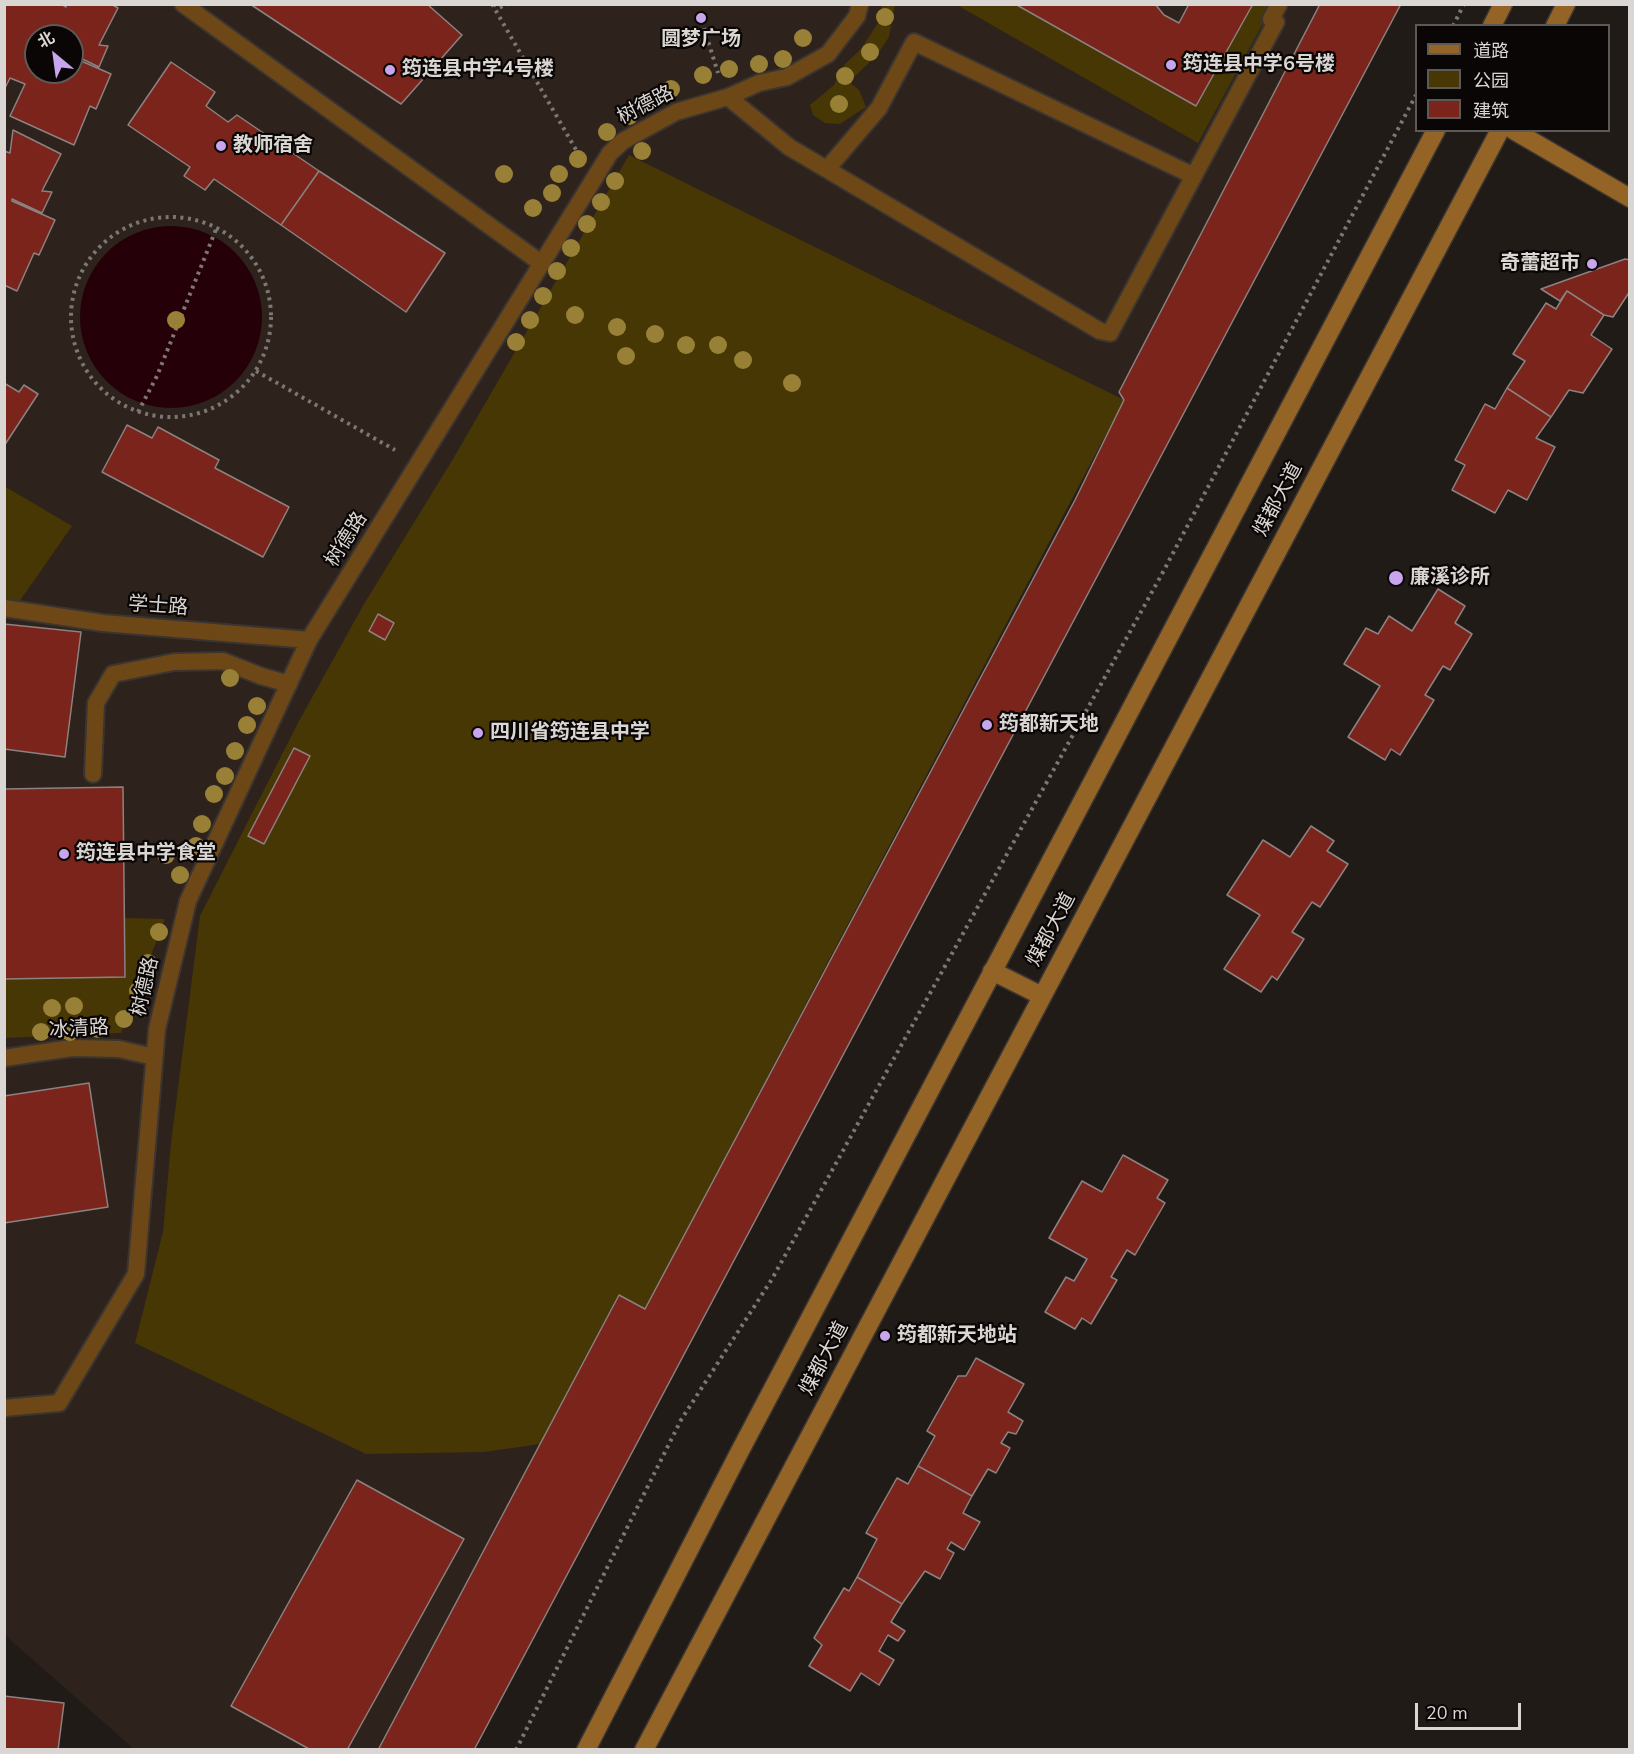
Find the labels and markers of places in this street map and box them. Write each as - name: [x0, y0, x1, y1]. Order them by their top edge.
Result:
- marker: 圆梦广场: [694, 11, 708, 25]
- place label: 圆梦广场: [661, 28, 741, 52]
- place label: 筠连县中学6号楼: [1183, 53, 1335, 77]
- place label: 筠连县中学4号楼: [402, 58, 554, 82]
- marker: 筠连县中学6号楼: [1164, 58, 1178, 72]
- marker: 筠连县中学4号楼: [383, 63, 397, 77]
- place label: 教师宿舍: [233, 134, 313, 158]
- marker: 教师宿舍: [214, 139, 228, 153]
- place label: 奇蕾超市: [1500, 252, 1580, 276]
- marker: 奇蕾超市: [1585, 257, 1599, 271]
- place label: 廉溪诊所: [1410, 566, 1490, 590]
- marker: 廉溪诊所: [1387, 569, 1405, 587]
- place label: 筠都新天地: [999, 713, 1099, 737]
- marker: 筠都新天地: [980, 718, 994, 732]
- place label: 四川省筠连县中学: [490, 721, 650, 745]
- marker: 四川省筠连县中学: [471, 726, 485, 740]
- place label: 筠连县中学食堂: [76, 842, 216, 866]
- marker: 筠连县中学食堂: [57, 847, 71, 861]
- place label: 筠都新天地站: [897, 1324, 1017, 1348]
- marker: 筠都新天地站: [878, 1329, 892, 1343]

